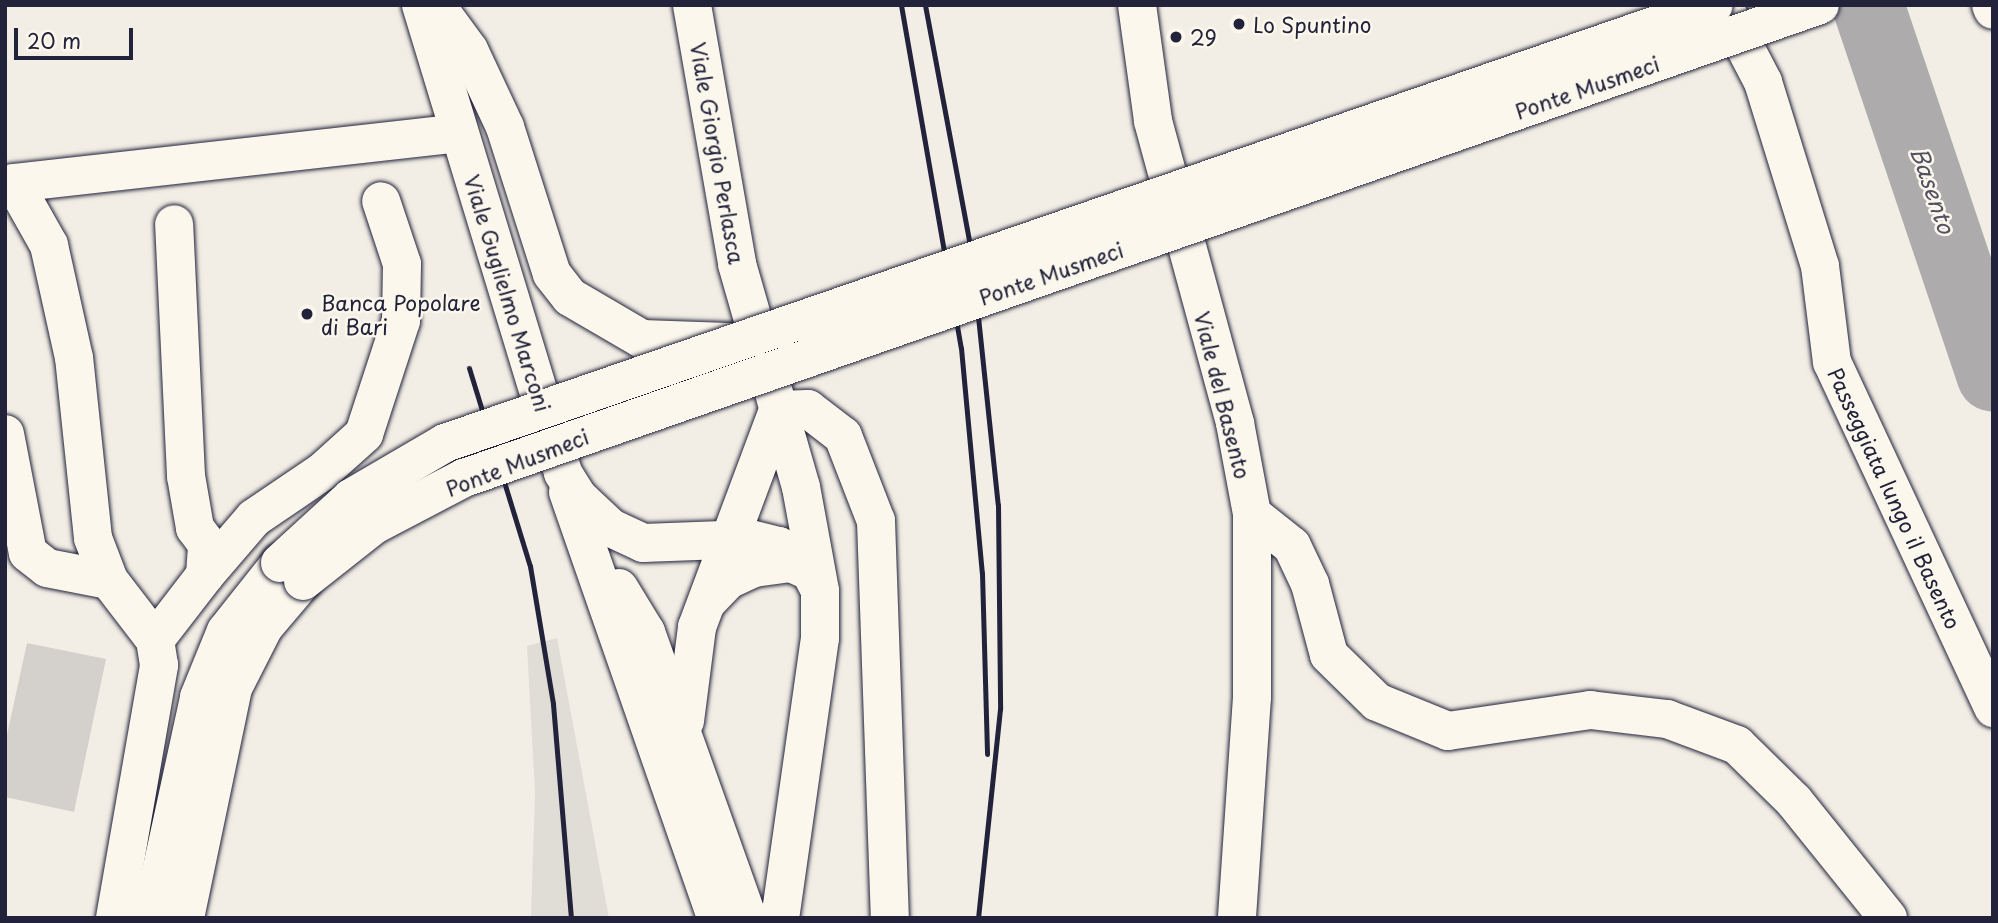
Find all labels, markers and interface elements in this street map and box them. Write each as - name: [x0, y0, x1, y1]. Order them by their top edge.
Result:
- place label: Lo Spuntino: [1253, 11, 1374, 37]
- scale bar: [18, 14, 136, 58]
- marker: Lo Spuntino: [1231, 16, 1247, 32]
- text: 20 m: [27, 24, 81, 56]
- place label: 29: [1190, 24, 1217, 50]
- marker: 29: [1168, 29, 1184, 45]
- street label: Viale Giorgio Perlasca: [686, 39, 750, 267]
- street label: Ponte Musmeci: [1511, 50, 1663, 124]
- water label: Basento: [1905, 143, 1961, 237]
- street label: Viale Guglielmo Marconi: [460, 170, 556, 416]
- street label: Ponte Musmeci: [975, 236, 1127, 310]
- place label: Banca Popolare di Bari: [321, 289, 480, 339]
- marker: Banca Popolare di Bari: [299, 306, 315, 322]
- street label: Viale del Basento: [1190, 307, 1256, 483]
- street label: Passeggiata lungo il Basento: [1823, 363, 1967, 633]
- street label: Ponte Musmeci: [441, 423, 593, 501]

